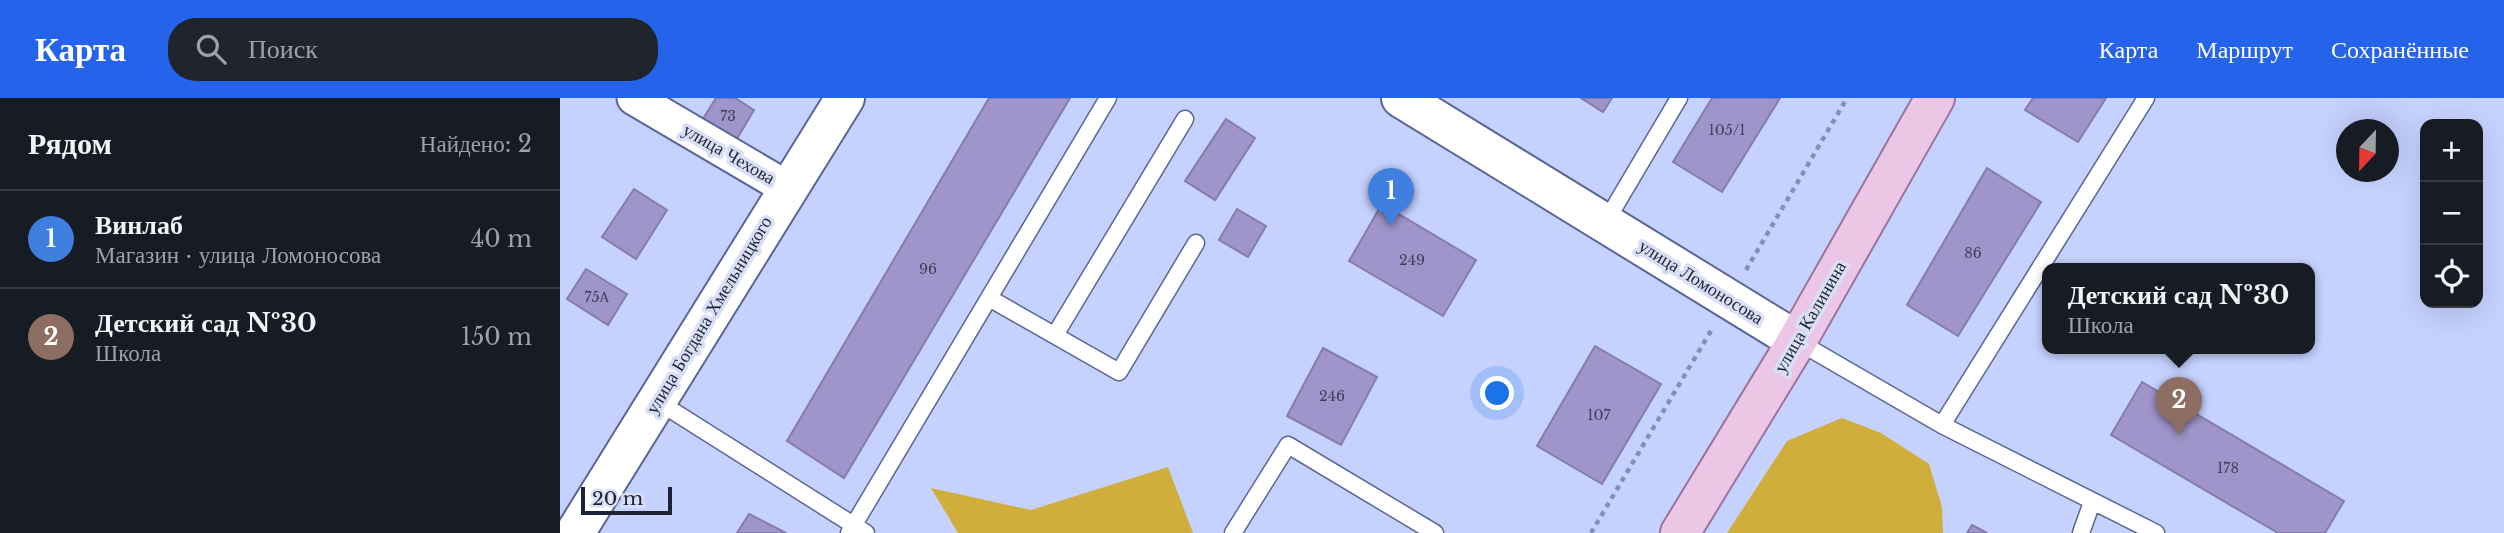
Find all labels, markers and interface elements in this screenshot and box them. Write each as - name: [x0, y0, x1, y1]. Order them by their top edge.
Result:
- search box: [168, 18, 658, 81]
- text: Карта: [35, 29, 126, 70]
- icon: search: [192, 30, 230, 68]
- text: Поиск: [248, 33, 318, 65]
- text: Карта: [2099, 35, 2158, 64]
- text: Маршрут: [2196, 35, 2293, 64]
- text: Сохранённые: [2331, 35, 2469, 64]
- house number: 73: [720, 107, 736, 125]
- street label: улица Чехова: [679, 119, 779, 189]
- north arrow: [2336, 119, 2399, 182]
- map controls: [2420, 119, 2483, 308]
- button: +: [2420, 119, 2483, 182]
- house number: 105/1: [1709, 121, 1745, 139]
- text: Рядом: [28, 125, 112, 162]
- text: Найдено: 2: [420, 130, 532, 158]
- pin: 1: [1368, 168, 1414, 226]
- button: −: [2420, 182, 2483, 245]
- text: Винлаб: [95, 209, 183, 241]
- street label: улица Богдана Хмельницкого: [641, 212, 777, 418]
- text: 1: [46, 225, 56, 253]
- text: 40 m: [471, 225, 532, 253]
- street label: улица Ломоносова: [1635, 235, 1767, 329]
- text: Магазин · улица Ломоносова: [95, 241, 381, 269]
- house number: 86: [1964, 244, 1982, 262]
- button: locate: [2420, 245, 2483, 308]
- house number: 249: [1399, 251, 1425, 269]
- street label: улица Калинина: [1769, 257, 1851, 377]
- house number: 96: [919, 260, 937, 278]
- popup: [2042, 263, 2315, 354]
- text: Детский сад №30: [2068, 279, 2289, 311]
- house number: 75А: [585, 288, 610, 306]
- text: Детский сад №30: [95, 307, 317, 339]
- text: Школа: [2068, 311, 2134, 339]
- text: 2: [44, 323, 58, 351]
- text: 150 m: [461, 323, 532, 351]
- text: Школа: [95, 339, 161, 367]
- your location: [1480, 376, 1514, 410]
- pin: 2: [2156, 377, 2202, 435]
- house number: 246: [1319, 387, 1345, 405]
- house number: 107: [1587, 406, 1612, 424]
- house number: 178: [2217, 459, 2239, 477]
- scale bar: [581, 484, 672, 516]
- text: 20 m: [592, 487, 643, 510]

